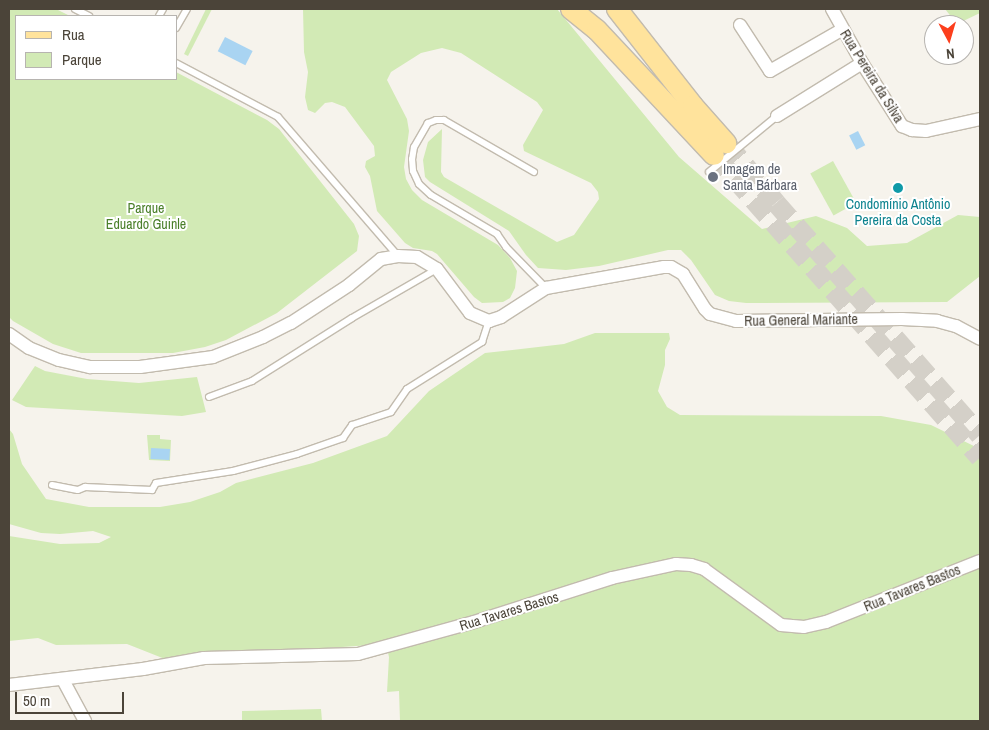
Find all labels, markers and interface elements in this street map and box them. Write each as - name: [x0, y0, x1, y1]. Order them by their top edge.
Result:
- legend: [15, 15, 178, 80]
- north arrow: [924, 15, 974, 65]
- text: Rua: [62, 24, 85, 45]
- street label: Rua Pereira da Silva: [837, 26, 907, 126]
- text: N: [945, 45, 956, 63]
- text: Parque: [62, 49, 102, 70]
- place label: Imagem de Santa Bárbara: [723, 161, 797, 193]
- marker: Imagem de Santa Bárbara: [707, 171, 719, 183]
- marker: Condomínio Antônio Pereira da Costa: [892, 182, 904, 194]
- place label: Condomínio Antônio Pereira da Costa: [845, 196, 951, 228]
- park label: Parque Eduardo Guinle: [106, 200, 186, 232]
- street label: Rua General Mariante: [744, 311, 858, 329]
- street label: Rua Tavares Bastos: [861, 561, 963, 615]
- street label: Rua Tavares Bastos: [457, 588, 561, 634]
- scale bar: [18, 682, 126, 714]
- text: 50 m: [23, 690, 50, 711]

